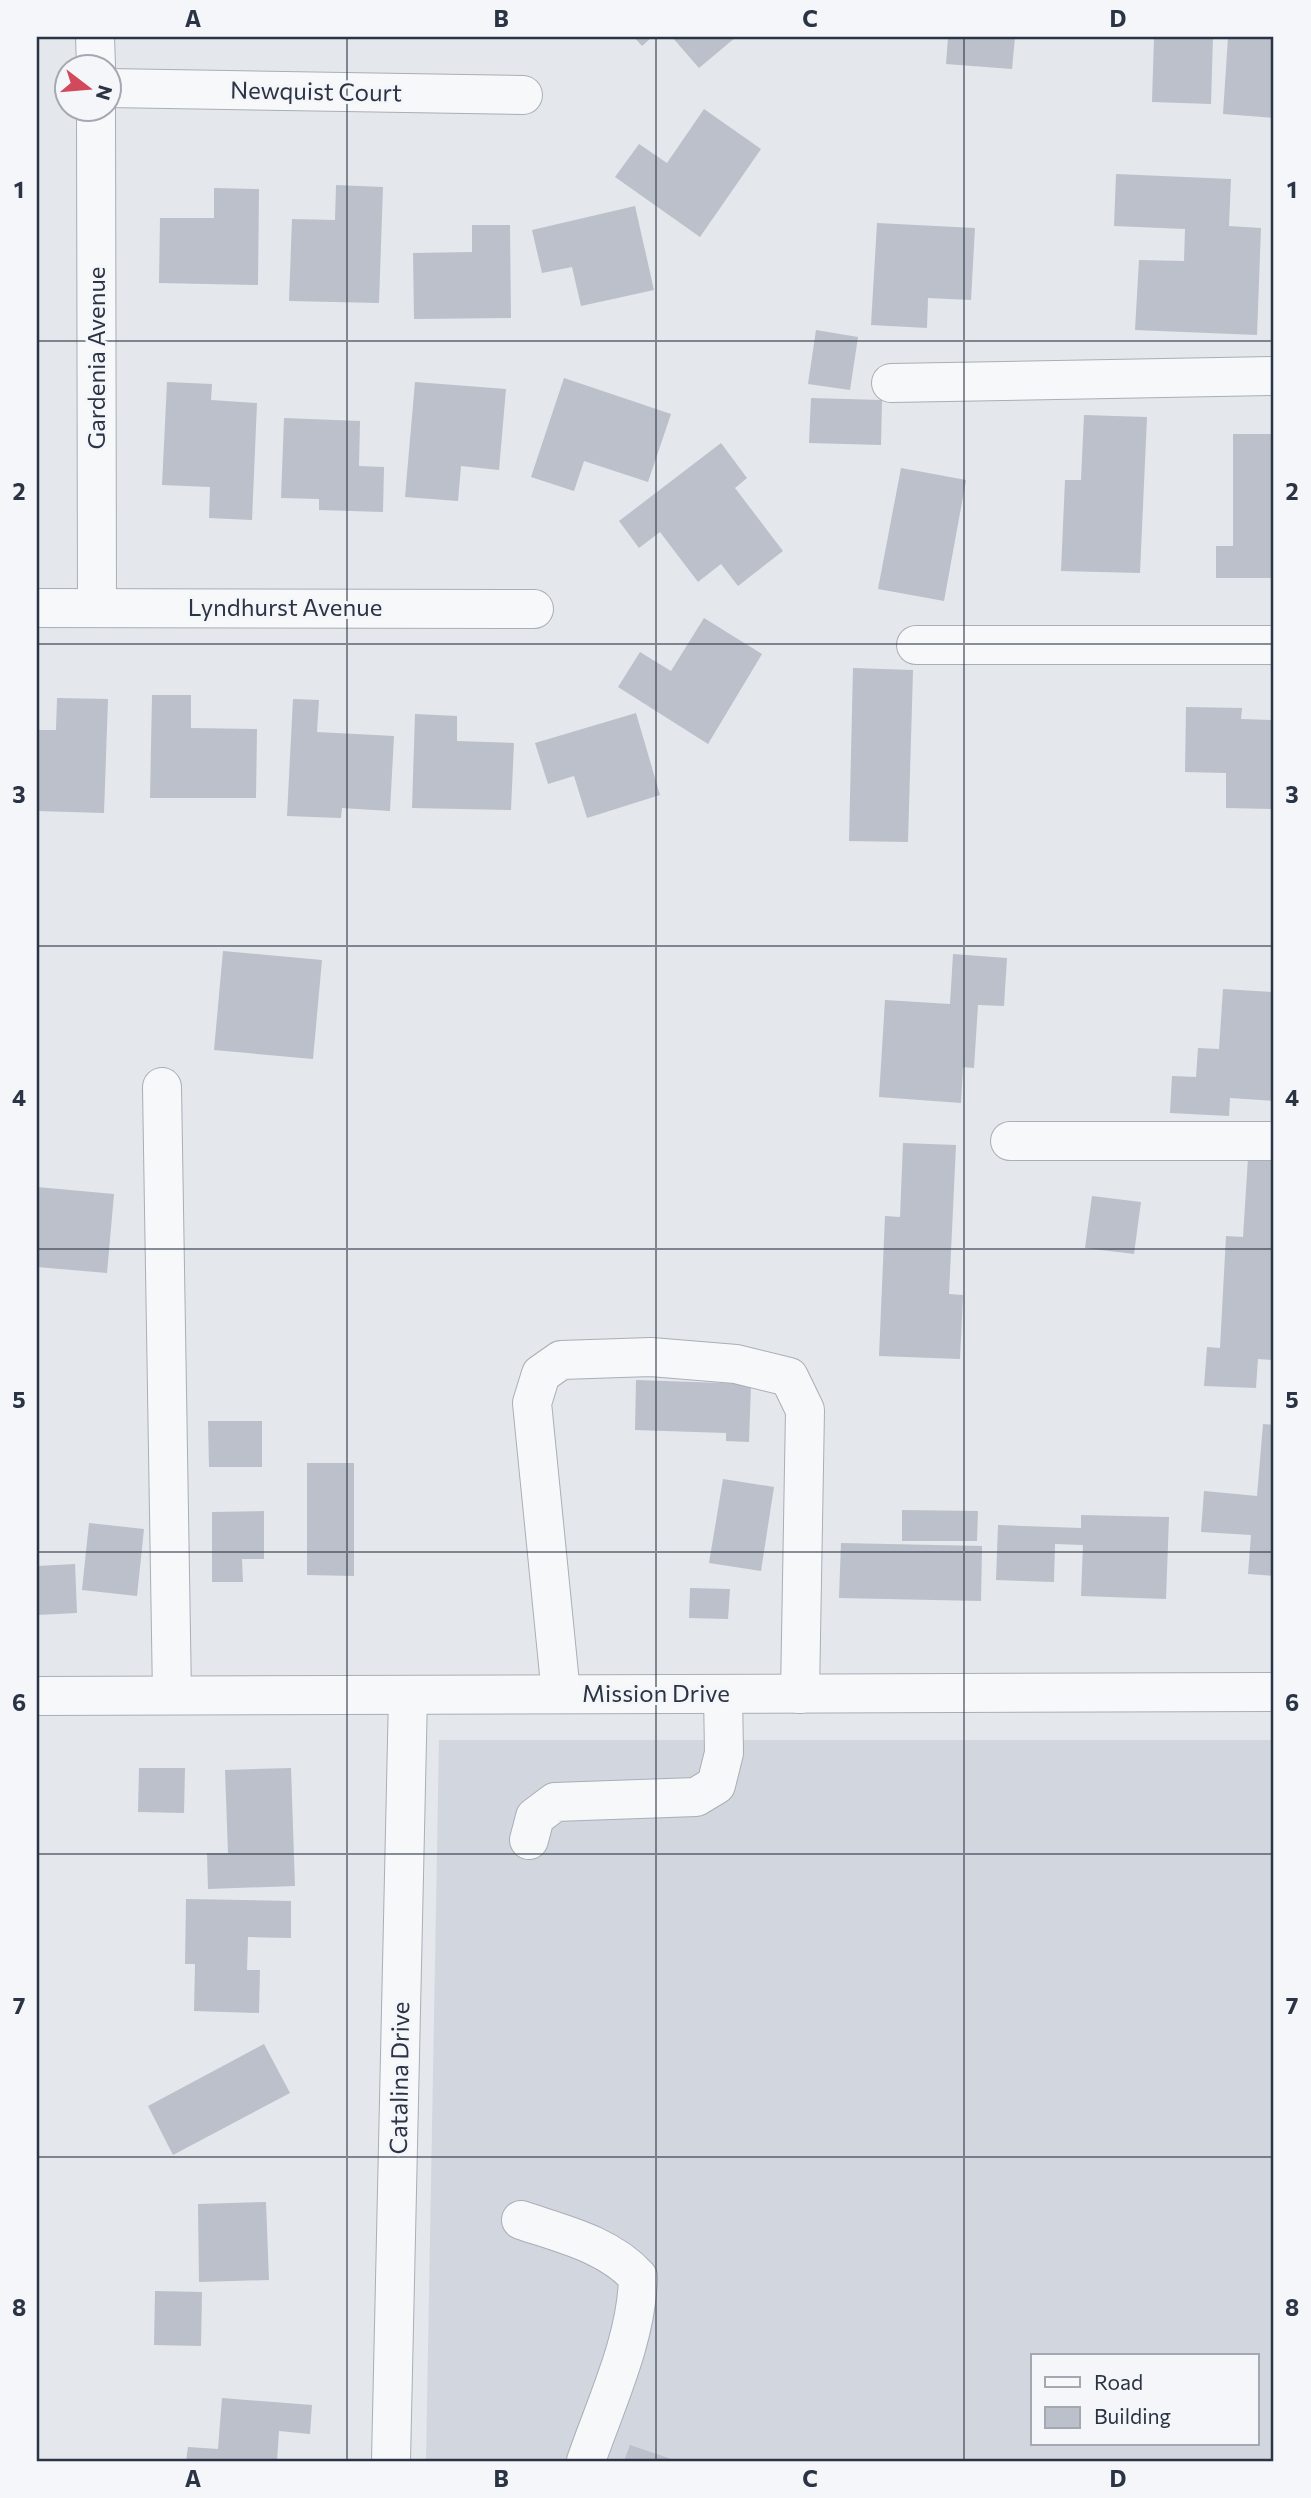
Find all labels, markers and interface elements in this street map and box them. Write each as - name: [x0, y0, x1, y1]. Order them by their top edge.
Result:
- text: A: [185, 4, 202, 32]
- text: B: [493, 4, 509, 32]
- text: C: [802, 4, 818, 32]
- text: D: [1110, 4, 1127, 32]
- north arrow: [52, 52, 122, 122]
- street label: Newquist Court: [230, 75, 402, 107]
- text: N: [92, 83, 118, 103]
- text: 1: [14, 175, 24, 203]
- text: 1: [1287, 175, 1297, 203]
- street label: Gardenia Avenue: [81, 267, 110, 449]
- text: 2: [12, 477, 26, 505]
- text: 2: [1285, 477, 1299, 505]
- street label: Lyndhurst Avenue: [188, 592, 382, 621]
- text: 3: [12, 780, 26, 808]
- text: 3: [1285, 780, 1299, 808]
- text: 4: [12, 1083, 26, 1111]
- text: 4: [1285, 1083, 1299, 1111]
- text: 5: [12, 1385, 26, 1413]
- text: 5: [1285, 1385, 1299, 1413]
- street label: Mission Drive: [582, 1678, 730, 1707]
- text: 6: [12, 1688, 26, 1716]
- text: 6: [1285, 1688, 1299, 1716]
- text: 7: [13, 1991, 25, 2019]
- text: 7: [1286, 1991, 1298, 2019]
- street label: Catalina Drive: [383, 2001, 414, 2154]
- text: 8: [12, 2293, 26, 2321]
- text: 8: [1285, 2293, 1299, 2321]
- legend: [1031, 2354, 1258, 2446]
- text: Road: [1094, 2369, 1143, 2394]
- text: Building: [1094, 2403, 1171, 2428]
- text: A: [185, 2464, 202, 2492]
- text: B: [493, 2464, 509, 2492]
- text: C: [802, 2464, 818, 2492]
- text: D: [1110, 2464, 1127, 2492]

